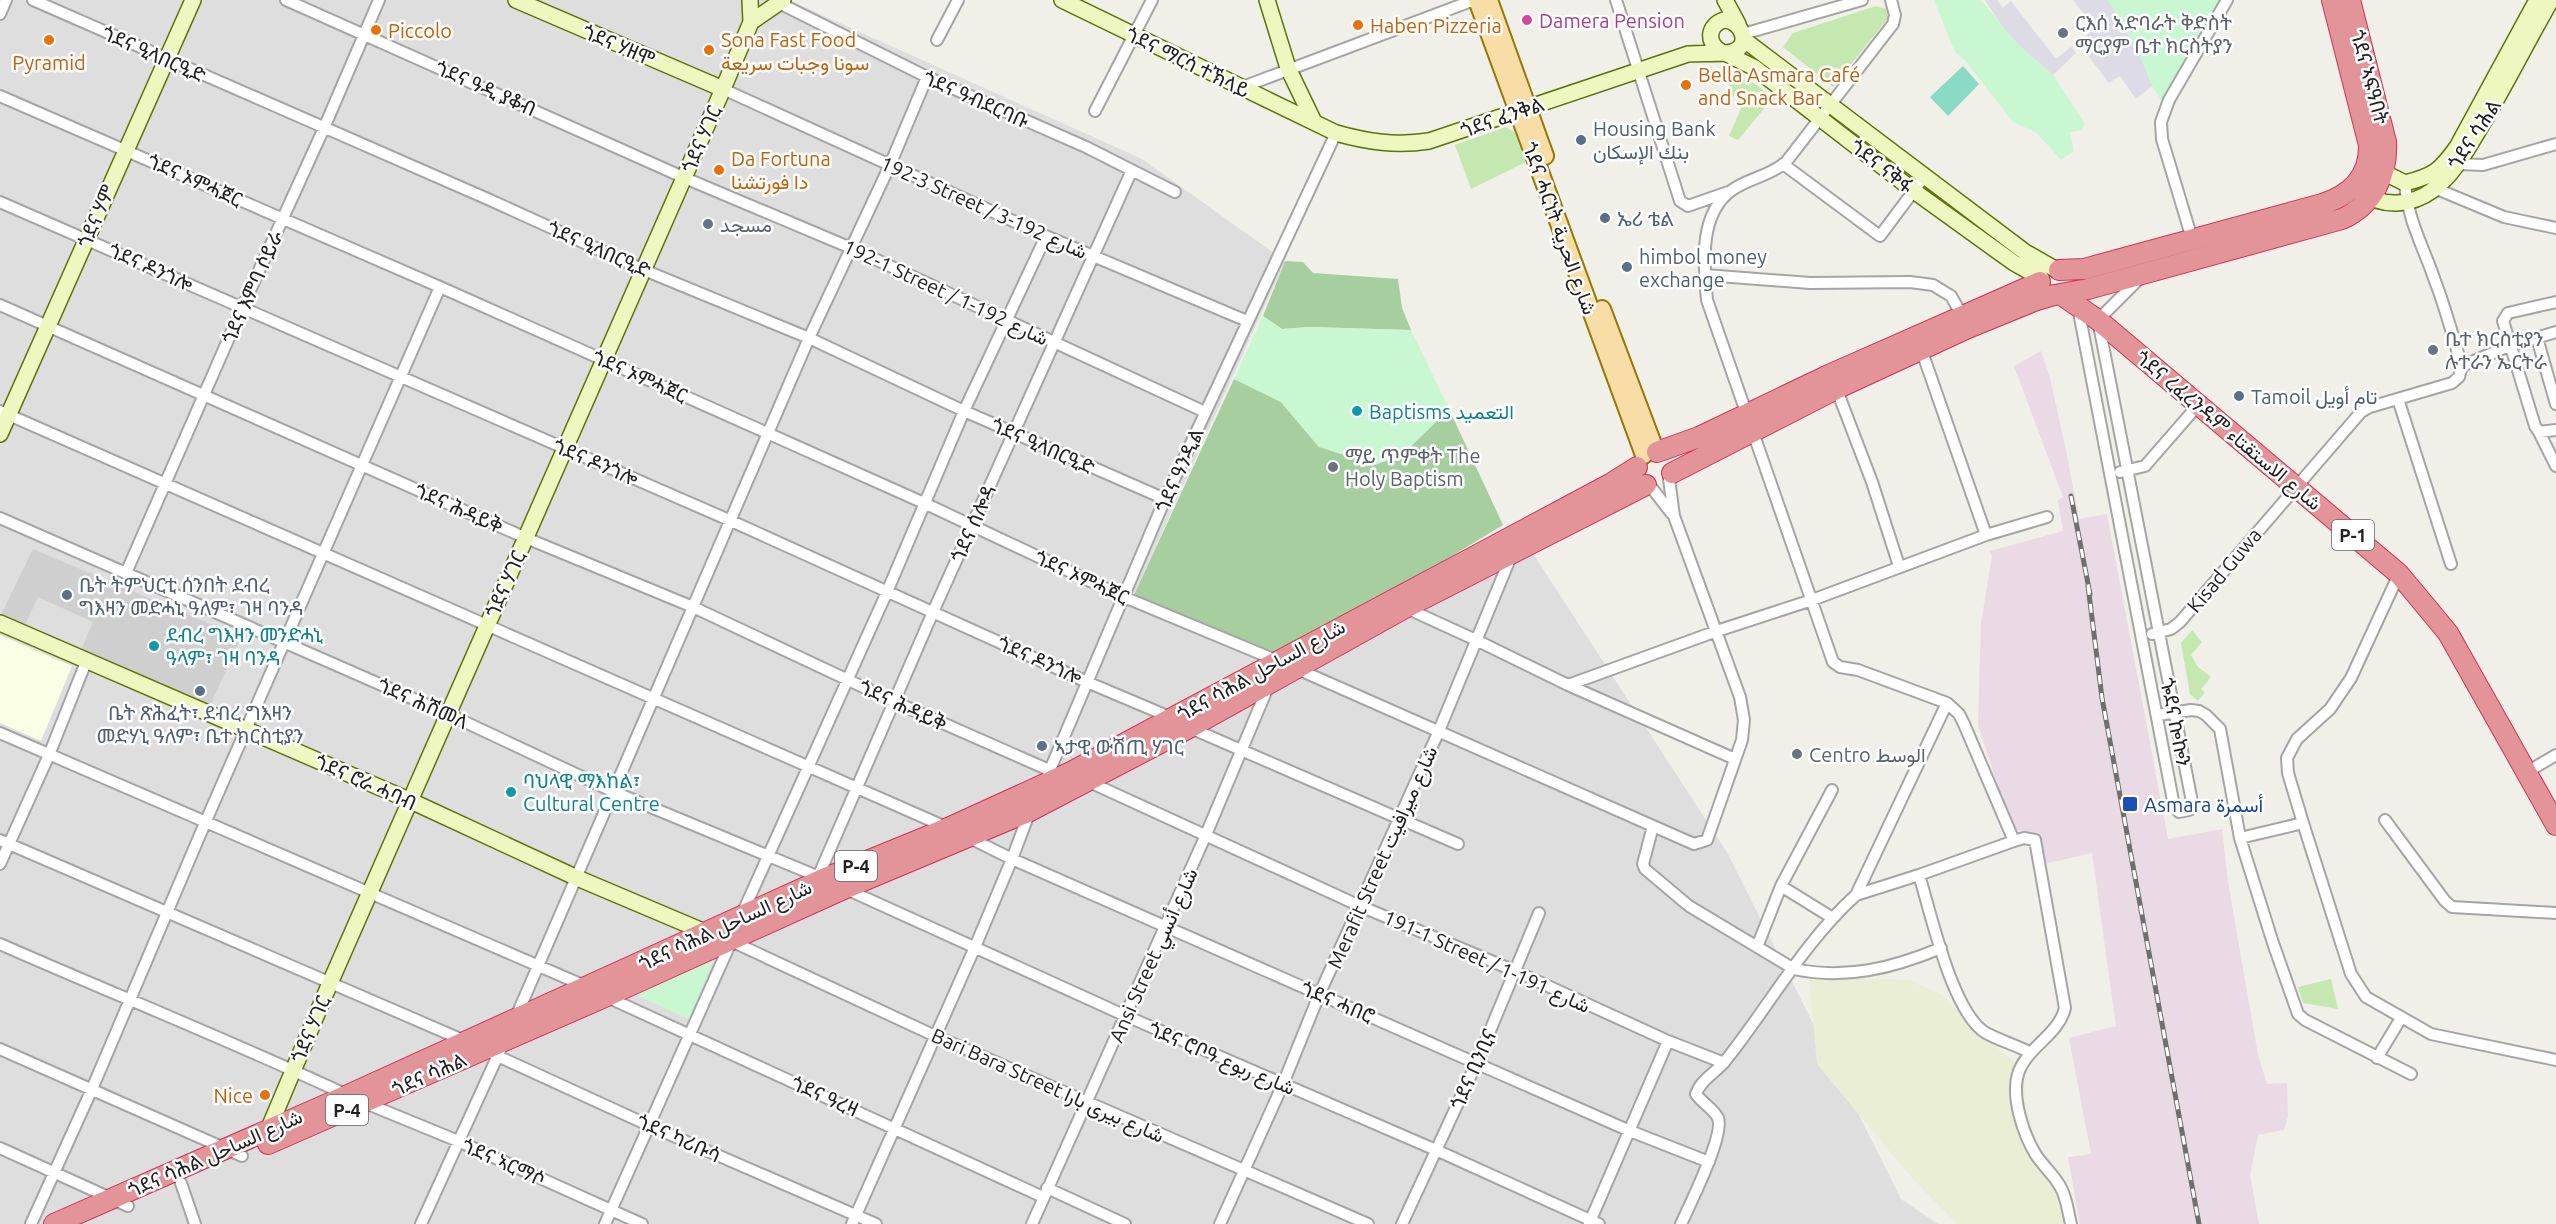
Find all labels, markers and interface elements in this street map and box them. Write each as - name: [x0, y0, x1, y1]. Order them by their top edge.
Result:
- place label: Damera Pension: [1539, 9, 1685, 32]
- place label: ርእሰ ኣድባራት ቅድስት ማርያም ቤተ ክርስትያን: [2075, 11, 2233, 57]
- marker: Damera Pension: [1520, 13, 1534, 27]
- place label: Haben Pizzeria: [1370, 14, 1502, 37]
- marker: Haben Pizzeria: [1351, 18, 1365, 32]
- place label: Piccolo: [388, 19, 452, 42]
- street label: ጎደና ሃዘሞ: [579, 20, 659, 70]
- street label: ጎደና ዒላበርዒድ: [99, 21, 209, 87]
- street label: ጎደና ማርሳ ተኽላይ: [1122, 22, 1254, 102]
- marker: Piccolo: [369, 23, 383, 37]
- marker: ርእሰ ኣድባራት ቅድስት ማርያም ቤተ ክርስትያን: [2056, 26, 2070, 40]
- street label: ጎደና ኣፍዓበት: [2346, 27, 2394, 127]
- place label: Sona Fast Food سونا وجبات سريعة: [721, 28, 869, 76]
- marker: Pyramid: [42, 33, 56, 47]
- marker: Sona Fast Food سونا وجبات سريعة: [702, 43, 716, 57]
- place label: Pyramid: [12, 51, 86, 74]
- street label: ጎደና ዓዲ ያቆብ: [432, 56, 540, 120]
- place label: Bella Asmara Café and Snack Bar: [1698, 63, 1860, 109]
- street label: ጎደና ዓብደርባቡ: [920, 66, 1032, 133]
- marker: Bella Asmara Café and Snack Bar: [1679, 78, 1693, 92]
- street label: ጎደና ፈንቅል: [1457, 92, 1547, 142]
- street label: ጎደና ሳሕል: [2443, 95, 2505, 173]
- street label: ጎደና ሃገር: [677, 102, 725, 176]
- place label: Housing Bank بنك الإسكان: [1593, 117, 1716, 165]
- marker: Housing Bank بنك الإسكان: [1574, 133, 1588, 147]
- street label: ጎደና ናቅፋ: [1846, 134, 1918, 198]
- street label: ጎደና ሓርነት شارع الحرية: [1515, 139, 1602, 318]
- place label: Da Fortuna دا فورتشنا: [731, 147, 831, 195]
- street label: ጎደና ኦምሓጀር: [144, 149, 246, 211]
- street label: 192-3 Street / شارع 192-3: [876, 151, 1091, 266]
- marker: Da Fortuna دا فورتشنا: [712, 163, 726, 177]
- street label: ጎደና ሃም: [73, 181, 119, 251]
- place label: ኤሪ ቴል: [1617, 207, 1674, 230]
- marker: ኤሪ ቴል: [1598, 211, 1612, 225]
- place label: مسجد: [720, 213, 772, 237]
- street label: ጎደና ዒላበርዒድ: [544, 216, 654, 282]
- marker: مسجد: [701, 217, 715, 231]
- street label: ጎደና እምባ ሶይራ: [217, 227, 287, 347]
- street label: 192-1 Street / شارع 192-1: [839, 234, 1052, 352]
- street label: ጎደና ዶንጎሎ: [105, 238, 197, 296]
- place label: himbol money exchange: [1639, 245, 1767, 291]
- marker: himbol money exchange: [1620, 260, 1634, 274]
- place label: ቤተ ክርስቲያን ሉተራን ኤርትራ: [2445, 327, 2547, 373]
- marker: ቤተ ክርስቲያን ሉተራን ኤርትራ: [2426, 343, 2440, 357]
- street label: ጎደና ኦምሓጀር: [589, 345, 691, 407]
- street label: ጎደና ረፈረንዱም شارع الاستقتاء: [2130, 346, 2327, 517]
- place label: Tamoil تام أويل: [2251, 385, 2377, 410]
- marker: Tamoil تام أويل: [2232, 389, 2246, 403]
- place label: Baptisms التعميد: [1369, 400, 1514, 424]
- marker: Baptisms التعميد: [1350, 404, 1364, 418]
- street label: ጎደና ዒላበርዒድ: [988, 413, 1098, 479]
- street label: ጎደና ዓንዲል: [1150, 424, 1208, 516]
- street label: ጎደና ዶንጎሎ: [550, 434, 642, 490]
- place label: ማይ ጥምቀት The Holy Baptism: [1345, 444, 1480, 490]
- marker: ማይ ጥምቀት The Holy Baptism: [1326, 460, 1340, 474]
- street label: ጎደና ሕዳይቅ: [411, 478, 507, 538]
- street label: ጎደና ሰሎዳ: [946, 481, 1000, 565]
- road number: P-1: [2332, 520, 2374, 550]
- street label: Kisad Guwa: [2182, 523, 2266, 617]
- street label: ጎደና ኦምሓጀር: [1031, 545, 1133, 609]
- street label: ጎደና ሃገር: [480, 547, 530, 621]
- place label: ቤት ትምህርቲ ሰንበት ደብረ ግእዛን መድሓኒ ዓለም፣ ገዛ ባንዳ: [79, 573, 304, 619]
- marker: ቤት ትምህርቲ ሰንበት ደብረ ግእዛን መድሓኒ ዓለም፣ ገዛ ባንዳ: [60, 588, 74, 602]
- street label: ጎደና ሳሕል شارع الساحل: [1173, 614, 1350, 728]
- place label: ደብረ ግእዛን መንድሓኒ ዓላም፣ ገዛ ባንዳ: [166, 623, 324, 669]
- street label: ጎደና ዶንጎሎ: [994, 631, 1086, 689]
- marker: ደብረ ግእዛን መንድሓኒ ዓላም፣ ገዛ ባንዳ: [147, 639, 161, 653]
- street label: ጎደና ሕሽመለ: [374, 673, 472, 733]
- street label: ጎደና ሕዳይቅ: [856, 675, 950, 735]
- street label: ጐደና ኰኰን: [2156, 676, 2196, 768]
- marker: ቤት ጽሕፈት፣ ደብረ ግእዛን መድሃኒ ዓለም፣ ቤተ ክርስቲያን: [193, 684, 207, 698]
- place label: ቤት ጽሕፈት፣ ደብረ ግእዛን መድሃኒ ዓለም፣ ቤተ ክርስቲያን: [97, 701, 304, 747]
- place label: ኣታዊ ውሽጢ ሃገር: [1054, 735, 1184, 758]
- marker: ኣታዊ ውሽጢ ሃገር: [1035, 739, 1049, 753]
- street label: Merafit Street شارع ميرافيت: [1322, 742, 1444, 973]
- place label: Centro الوسط: [1809, 743, 1926, 768]
- marker: Centro الوسط: [1790, 747, 1804, 761]
- street label: ጎደና ሮራ ሓባብ: [312, 749, 420, 815]
- place label: ባህላዊ ማእከል፣ Cultural Centre: [523, 769, 660, 815]
- marker: ባህላዊ ማእከል፣ Cultural Centre: [504, 785, 518, 799]
- place label: Asmara أسمرة: [2144, 793, 2264, 818]
- marker: Asmara أسمرة: [2121, 795, 2139, 813]
- road number: P-4: [835, 851, 877, 881]
- street label: Ansi Street شارع أنسي: [1104, 864, 1207, 1048]
- street label: ጎደና ሳሕል شارع الساحل: [635, 875, 816, 978]
- street label: 191-1 Street / شارع 191-1: [1379, 905, 1594, 1020]
- street label: ጎደና ሓበሮ: [1298, 976, 1378, 1028]
- street label: ጎደና ሃገር: [286, 992, 334, 1066]
- street label: ጎደና ሮቦዓ شارع ربوع: [1144, 1017, 1299, 1102]
- street label: Bari Bara Street شارع بيرى بارا: [927, 1023, 1168, 1150]
- street label: ጎደና ቢንቢና: [1445, 1025, 1501, 1113]
- street label: ጎደና ሳሕል: [388, 1047, 470, 1101]
- street label: ጎደና ዓረዛ: [788, 1071, 862, 1121]
- place label: Nice: [214, 1084, 253, 1107]
- marker: Nice: [258, 1088, 272, 1102]
- road number: P-4: [326, 1095, 368, 1125]
- street label: ጎደና ሳሕል شارع الساحل: [125, 1104, 307, 1204]
- street label: ጎደና ካሪቡሳ: [633, 1109, 725, 1167]
- street label: ጎደና ኣርማሶ: [459, 1133, 549, 1191]

